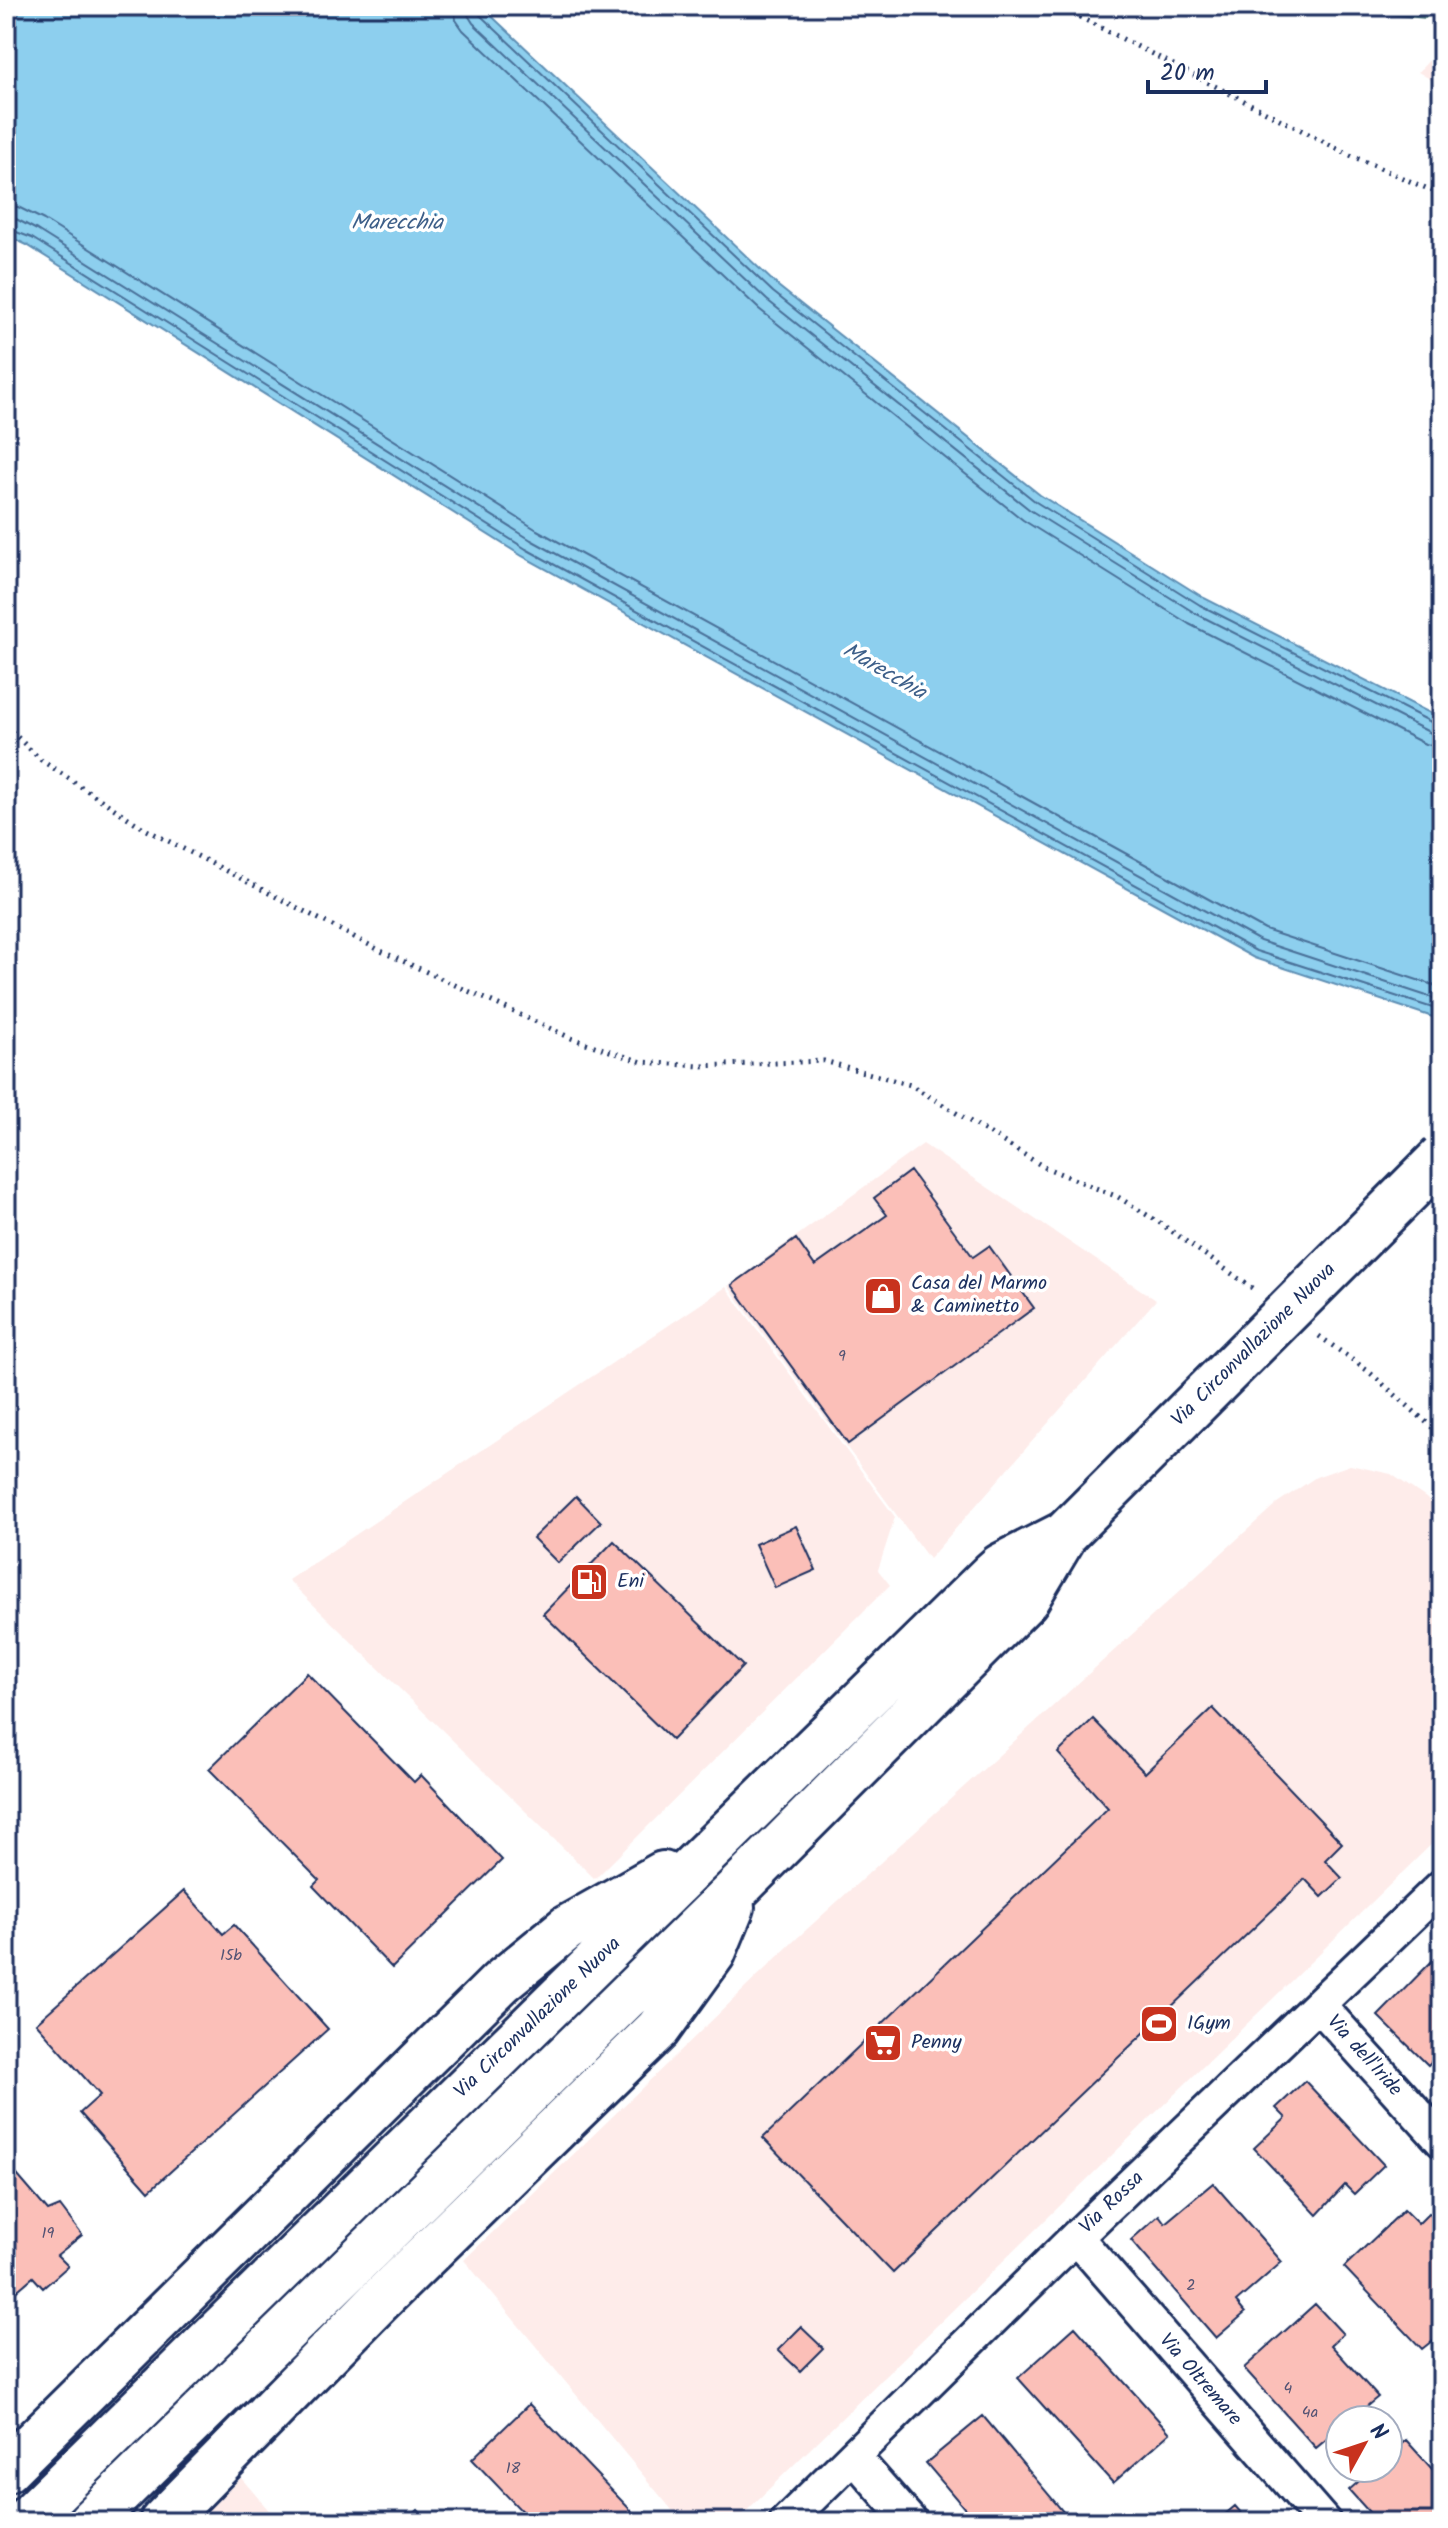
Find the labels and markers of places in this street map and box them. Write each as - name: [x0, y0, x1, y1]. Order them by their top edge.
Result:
- place label: Casa del Marmo & Caminetto: [911, 1268, 1047, 1323]
- shop icon: Casa del Marmo & Caminetto: [862, 1275, 904, 1317]
- fuel station icon: Eni: [568, 1561, 610, 1603]
- place label: Eni: [617, 1566, 645, 1598]
- sports icon: IGym: [1138, 2003, 1180, 2045]
- place label: IGym: [1187, 2008, 1231, 2040]
- supermarket icon: Penny: [862, 2022, 904, 2064]
- place label: Penny: [911, 2027, 962, 2059]

